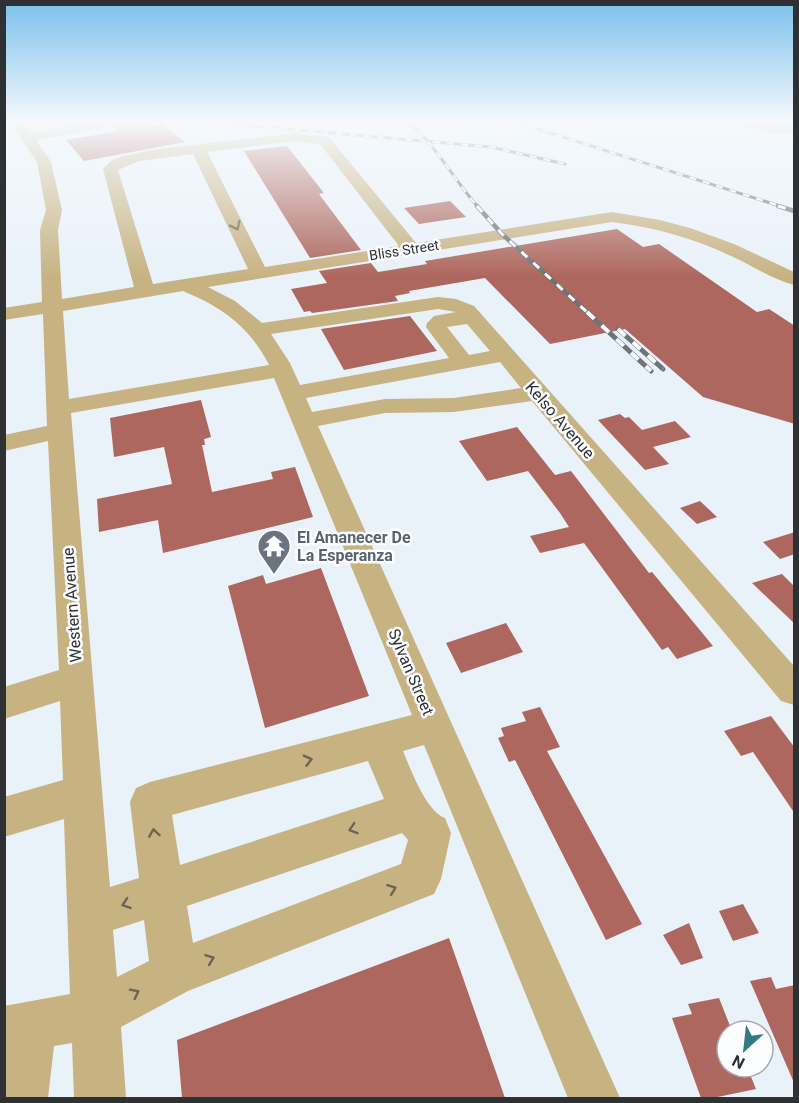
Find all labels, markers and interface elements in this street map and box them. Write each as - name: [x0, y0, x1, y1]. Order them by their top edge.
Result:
- one-way arrow: [229, 220, 241, 231]
- street label: Bliss Street: [368, 237, 440, 263]
- street label: Kelso Avenue: [521, 378, 599, 462]
- temple icon: El Amanecer De La Esperanza: [256, 528, 292, 575]
- place label: El Amanecer De La Esperanza: [297, 528, 411, 565]
- street label: Western Avenue: [59, 547, 85, 663]
- street label: Sylvan Street: [384, 626, 438, 718]
- one-way arrow: [302, 755, 313, 767]
- one-way arrow: [348, 822, 359, 834]
- one-way arrow: [149, 828, 161, 838]
- one-way arrow: [386, 884, 397, 897]
- one-way arrow: [121, 896, 132, 909]
- one-way arrow: [204, 954, 215, 967]
- one-way arrow: [128, 989, 139, 1001]
- north arrow: [715, 1019, 775, 1079]
- text: N: [729, 1051, 748, 1073]

